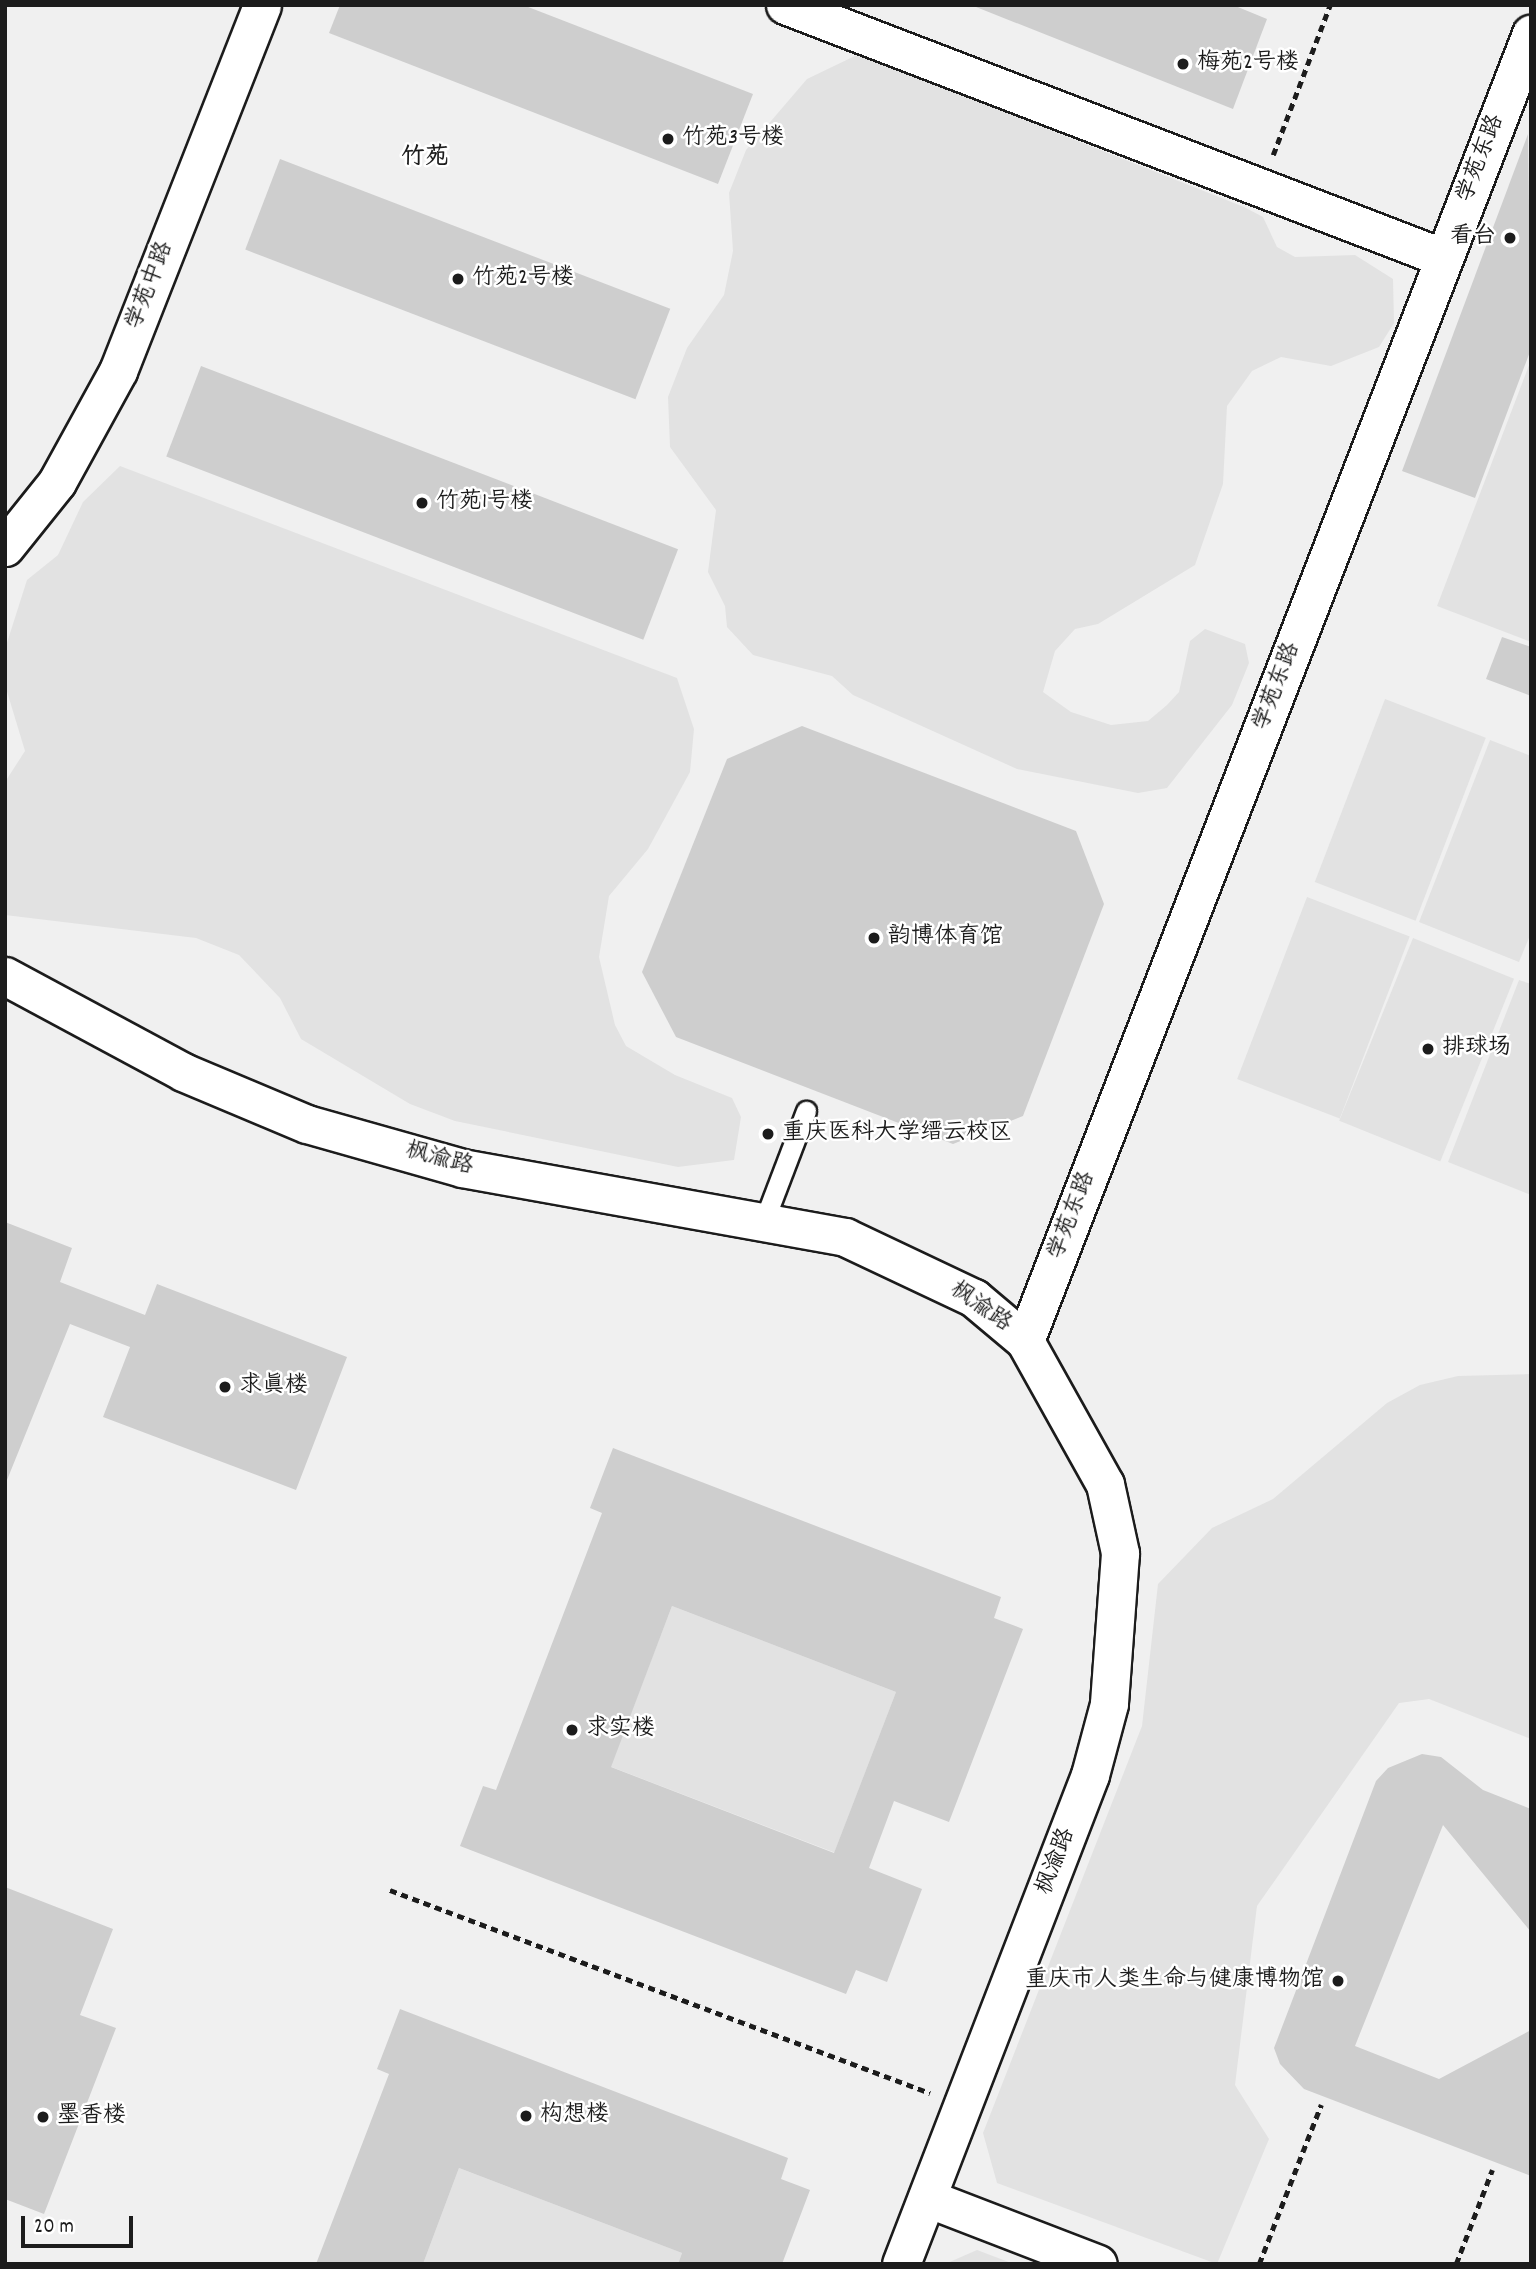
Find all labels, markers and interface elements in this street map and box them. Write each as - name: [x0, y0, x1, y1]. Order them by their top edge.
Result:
- place label: 梅苑2号楼: [1197, 50, 1299, 78]
- marker: 梅苑2号楼: [1175, 56, 1191, 72]
- street label: 学苑东路: [1453, 111, 1511, 207]
- place label: 竹苑3号楼: [682, 125, 784, 153]
- marker: 竹苑3号楼: [660, 131, 676, 147]
- district label: 竹苑: [401, 145, 449, 173]
- place label: 看台: [1450, 224, 1496, 252]
- marker: 看台: [1502, 230, 1518, 246]
- street label: 学苑中路: [122, 238, 180, 334]
- place label: 竹苑2号楼: [472, 265, 574, 293]
- marker: 竹苑2号楼: [450, 271, 466, 287]
- place label: 竹苑1号楼: [436, 489, 533, 517]
- marker: 竹苑1号楼: [414, 495, 430, 511]
- street label: 学苑东路: [1249, 639, 1307, 735]
- place label: 韵博体育馆: [888, 924, 1003, 952]
- marker: 韵博体育馆: [866, 930, 882, 946]
- place label: 排球场: [1442, 1035, 1511, 1063]
- marker: 排球场: [1420, 1041, 1436, 1057]
- place label: 重庆医科大学缙云校区: [782, 1120, 1012, 1148]
- marker: 重庆医科大学缙云校区: [760, 1126, 776, 1142]
- street label: 枫渝路: [402, 1138, 476, 1182]
- street label: 学苑东路: [1044, 1168, 1102, 1264]
- street label: 枫渝路: [944, 1277, 1016, 1339]
- place label: 求真楼: [239, 1373, 308, 1401]
- marker: 求真楼: [217, 1379, 233, 1395]
- place label: 求实楼: [586, 1716, 655, 1744]
- marker: 求实楼: [564, 1722, 580, 1738]
- street label: 枫渝路: [1032, 1825, 1082, 1899]
- place label: 重庆市人类生命与健康博物馆: [1025, 1967, 1324, 1995]
- marker: 重庆市人类生命与健康博物馆: [1330, 1973, 1346, 1989]
- place label: 构想楼: [540, 2102, 609, 2130]
- place label: 墨香楼: [57, 2103, 126, 2131]
- marker: 构想楼: [518, 2108, 534, 2124]
- marker: 墨香楼: [35, 2109, 51, 2125]
- scale bar: [24, 2202, 136, 2246]
- text: 20 m: [34, 2213, 74, 2243]

